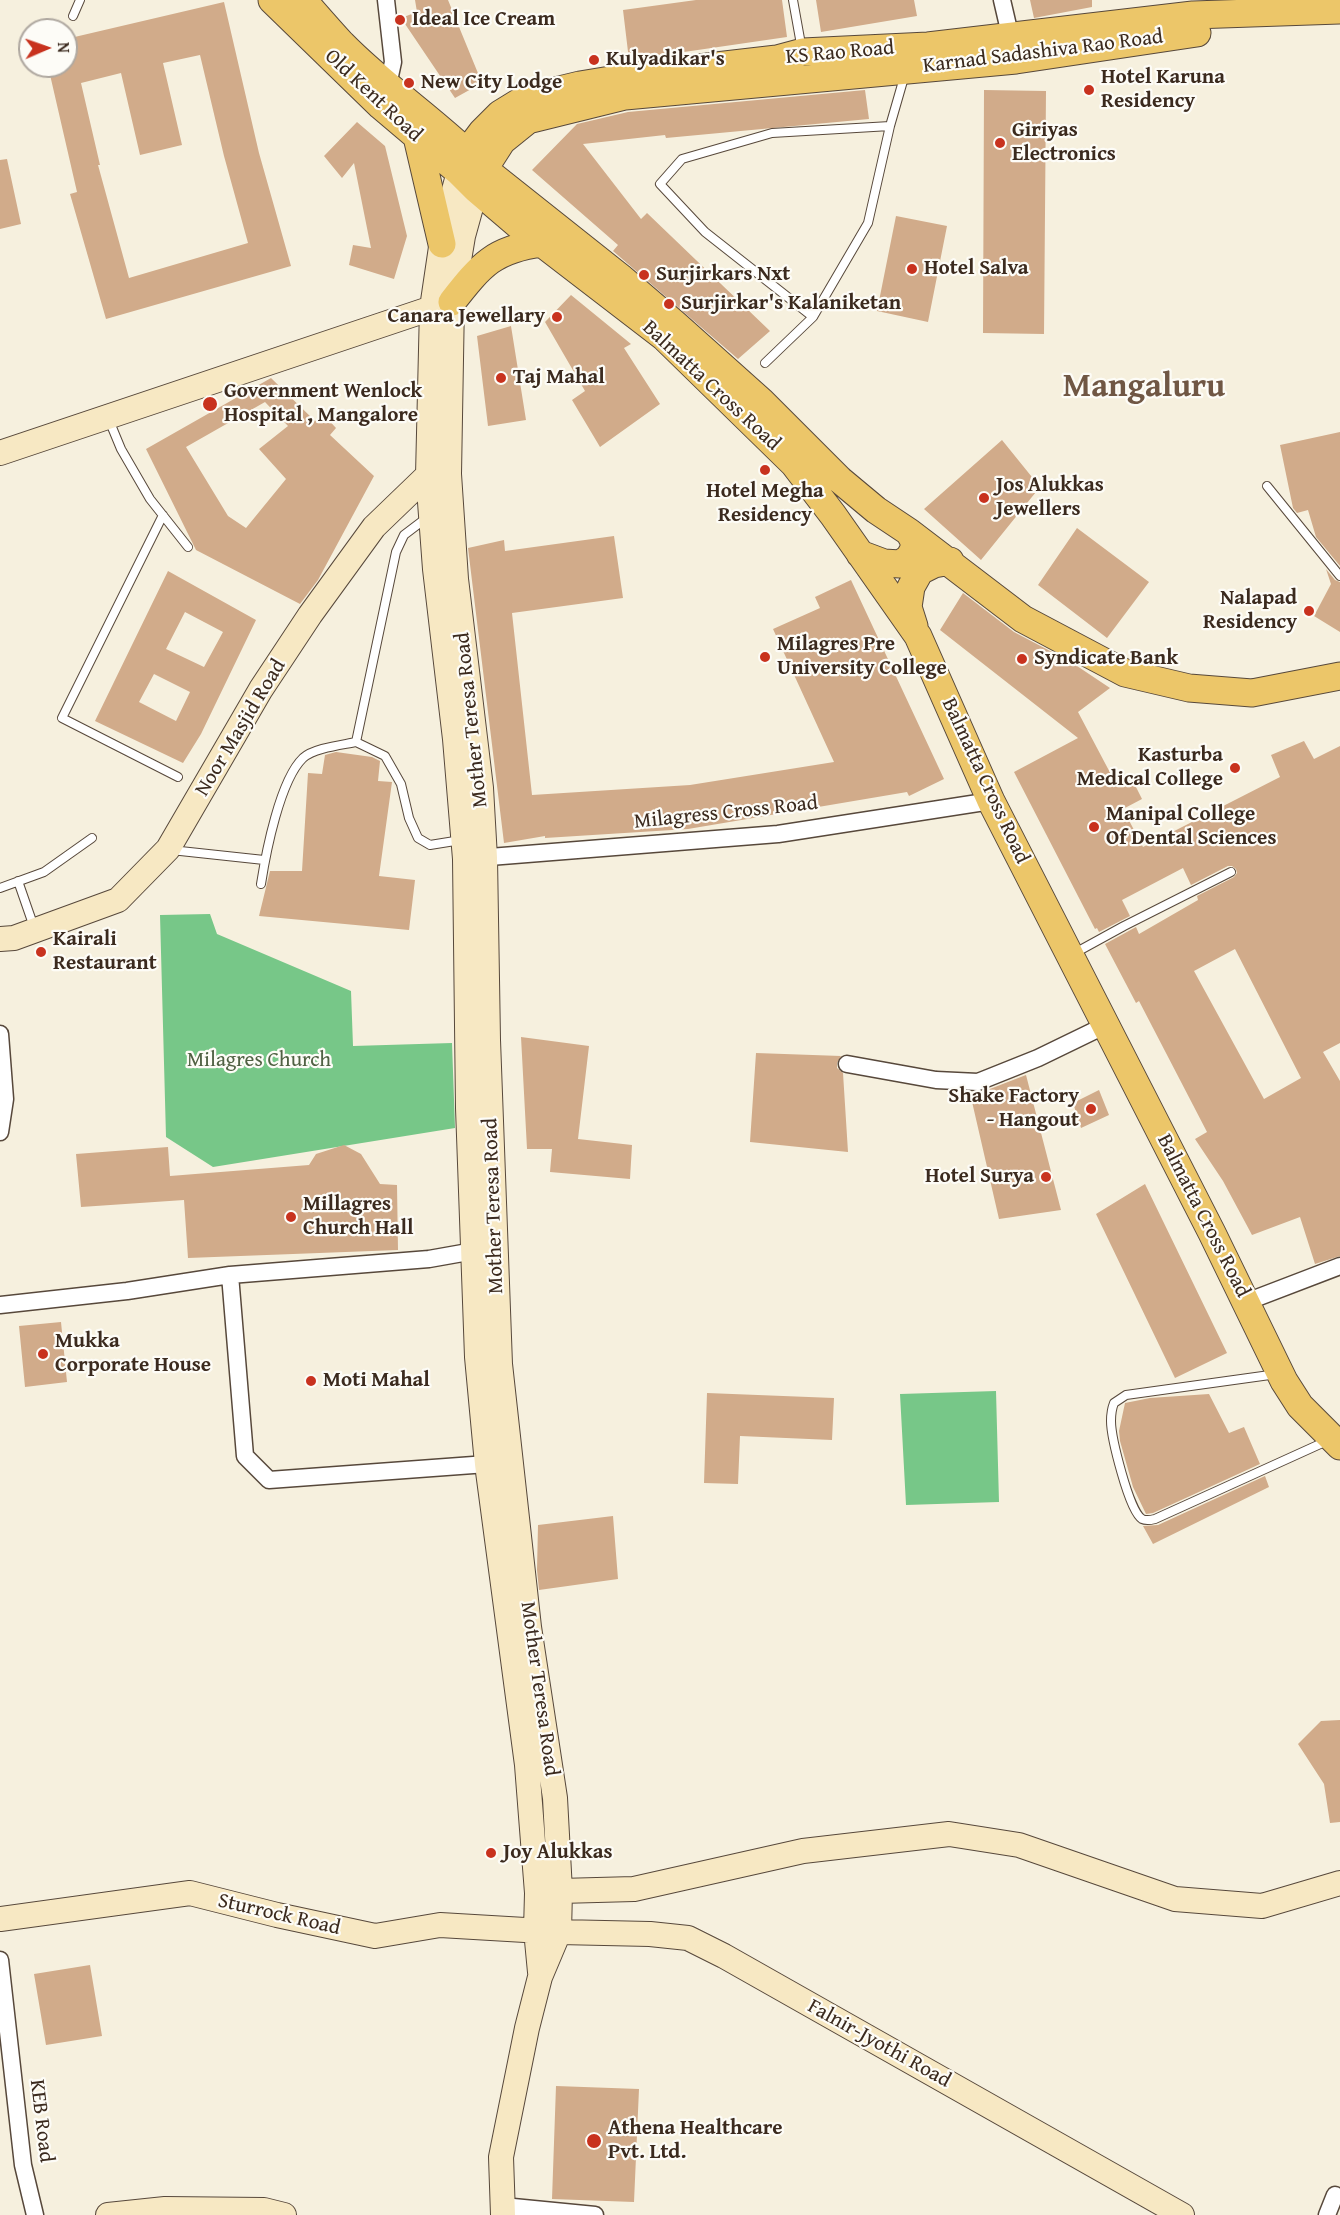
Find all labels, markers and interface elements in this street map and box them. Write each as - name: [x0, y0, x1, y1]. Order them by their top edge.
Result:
- place label: Ideal Ice Cream: [412, 7, 555, 33]
- marker: Ideal Ice Cream: [393, 13, 407, 27]
- north arrow: [18, 18, 78, 78]
- street label: Karnad Sadashiva Rao Road: [921, 25, 1165, 79]
- street label: KS Rao Road: [785, 36, 895, 70]
- text: N: [52, 42, 76, 53]
- street label: Old Kent Road: [319, 44, 427, 148]
- place label: Kulyadikar's: [606, 47, 725, 73]
- marker: Kulyadikar's: [587, 53, 601, 67]
- place label: Hotel Karuna Residency: [1101, 65, 1225, 115]
- place label: New City Lodge: [421, 70, 562, 96]
- marker: New City Lodge: [402, 76, 416, 90]
- marker: Hotel Karuna Residency: [1082, 83, 1096, 97]
- place label: Giriyas Electronics: [1012, 118, 1116, 168]
- marker: Giriyas Electronics: [993, 136, 1007, 150]
- place label: Hotel Salva: [924, 256, 1029, 282]
- place label: Surjirkars Nxt: [656, 262, 790, 288]
- marker: Hotel Salva: [905, 262, 919, 276]
- marker: Surjirkars Nxt: [637, 268, 651, 282]
- place label: Surjirkar's Kalaniketan: [681, 291, 901, 317]
- marker: Surjirkar's Kalaniketan: [662, 297, 676, 311]
- place label: Canara Jewellary: [388, 304, 545, 330]
- marker: Canara Jewellary: [550, 310, 564, 324]
- street label: Balmatta Cross Road: [637, 315, 785, 457]
- place label: Taj Mahal: [513, 365, 605, 391]
- district label: Mangaluru: [1063, 368, 1225, 408]
- marker: Taj Mahal: [494, 371, 508, 385]
- place label: Government Wenlock Hospital , Mangalore: [224, 379, 422, 429]
- marker: Government Wenlock Hospital , Mangalore: [201, 395, 219, 413]
- marker: Hotel Megha Residency: [758, 463, 772, 477]
- place label: Jos Alukkas Jewellers: [996, 473, 1104, 523]
- place label: Hotel Megha Residency: [706, 479, 824, 529]
- marker: Jos Alukkas Jewellers: [977, 491, 991, 505]
- place label: Nalapad Residency: [1203, 586, 1297, 636]
- marker: Nalapad Residency: [1302, 604, 1316, 618]
- street label: Mother Teresa Road: [450, 631, 494, 809]
- place label: Milagres Pre University College: [777, 632, 947, 682]
- place label: Syndicate Bank: [1034, 646, 1178, 672]
- marker: Milagres Pre University College: [758, 650, 772, 664]
- marker: Syndicate Bank: [1015, 652, 1029, 666]
- street label: Noor Masjid Road: [190, 655, 292, 801]
- street label: Balmatta Cross Road: [936, 694, 1034, 868]
- place label: Kasturba Medical College: [1077, 743, 1223, 793]
- marker: Kasturba Medical College: [1228, 761, 1242, 775]
- street label: Milagress Cross Road: [633, 791, 819, 835]
- place label: Manipal College Of Dental Sciences: [1106, 802, 1276, 852]
- marker: Manipal College Of Dental Sciences: [1087, 820, 1101, 834]
- place label: Kairali Restaurant: [53, 927, 157, 977]
- marker: Kairali Restaurant: [34, 945, 48, 959]
- park label: Milagres Church: [187, 1048, 331, 1074]
- place label: Shake Factory - Hangout: [948, 1084, 1079, 1134]
- marker: Shake Factory - Hangout: [1084, 1102, 1098, 1116]
- street label: Mother Teresa Road: [478, 1118, 510, 1294]
- street label: Balmatta Cross Road: [1151, 1130, 1255, 1302]
- place label: Hotel Surya: [925, 1164, 1034, 1190]
- marker: Hotel Surya: [1039, 1170, 1053, 1184]
- place label: Millagres Church Hall: [303, 1192, 413, 1242]
- marker: Millagres Church Hall: [284, 1210, 298, 1224]
- place label: Mukka Corporate House: [55, 1329, 211, 1379]
- marker: Mukka Corporate House: [36, 1347, 50, 1361]
- place label: Moti Mahal: [323, 1368, 430, 1394]
- marker: Moti Mahal: [304, 1374, 318, 1388]
- street label: Mother Teresa Road: [514, 1600, 564, 1778]
- place label: Joy Alukkas: [503, 1840, 612, 1866]
- marker: Joy Alukkas: [484, 1846, 498, 1860]
- street label: Sturrock Road: [215, 1889, 343, 1941]
- street label: Falnir-Jyothi Road: [803, 1994, 955, 2094]
- street label: KEB Road: [23, 2078, 59, 2164]
- place label: Athena Healthcare Pvt. Ltd.: [608, 2116, 782, 2166]
- marker: Athena Healthcare Pvt. Ltd.: [585, 2132, 603, 2150]

